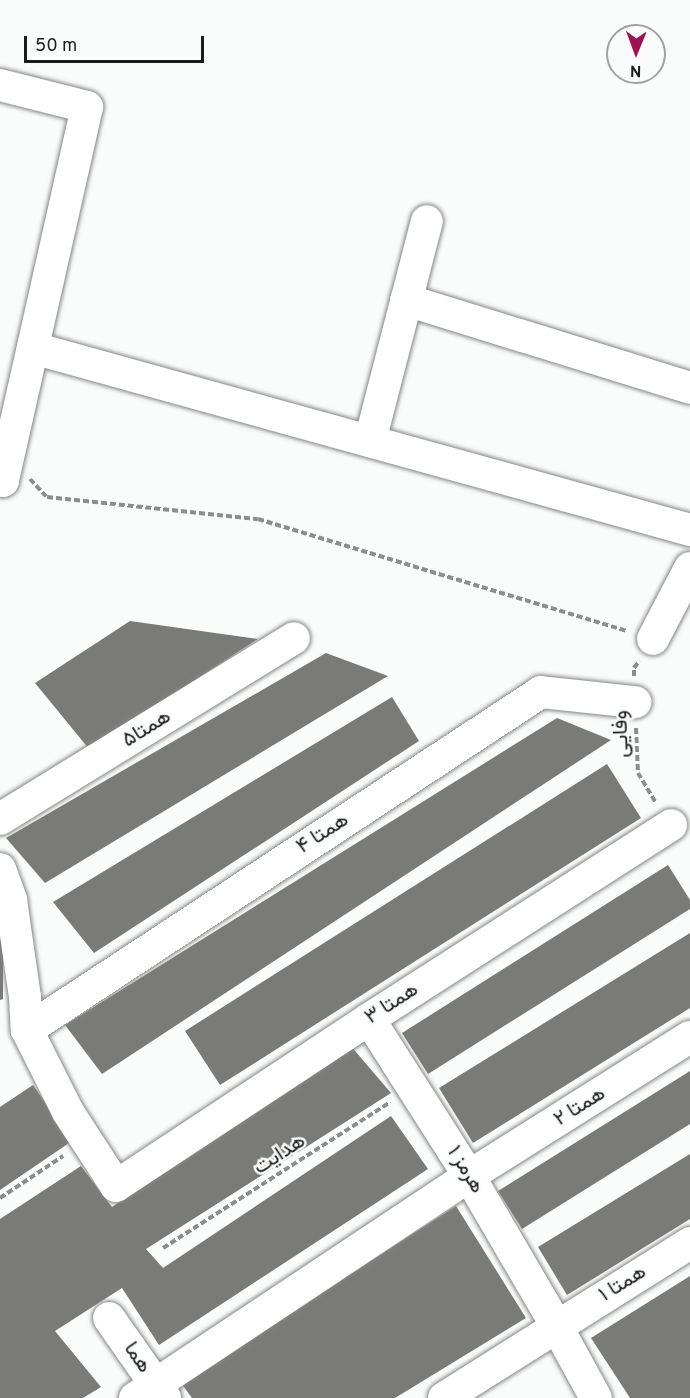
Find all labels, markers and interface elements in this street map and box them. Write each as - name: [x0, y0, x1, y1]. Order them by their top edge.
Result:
- scale bar: [27, 24, 207, 62]
- north arrow: [606, 24, 666, 84]
- text: 50 m: [35, 35, 77, 58]
- text: N: [630, 60, 642, 80]
- street label: همتا۵: [118, 704, 176, 754]
- street label: وفایی: [609, 710, 635, 758]
- street label: همتا ۴: [292, 808, 354, 860]
- street label: همتا ۳: [360, 977, 424, 1031]
- street label: همتا ۲: [550, 1081, 610, 1133]
- street label: هدایت: [249, 1129, 311, 1181]
- street label: هرمز ۱: [441, 1142, 489, 1198]
- street label: همتا ۱: [595, 1260, 651, 1308]
- street label: هما: [117, 1338, 157, 1378]

